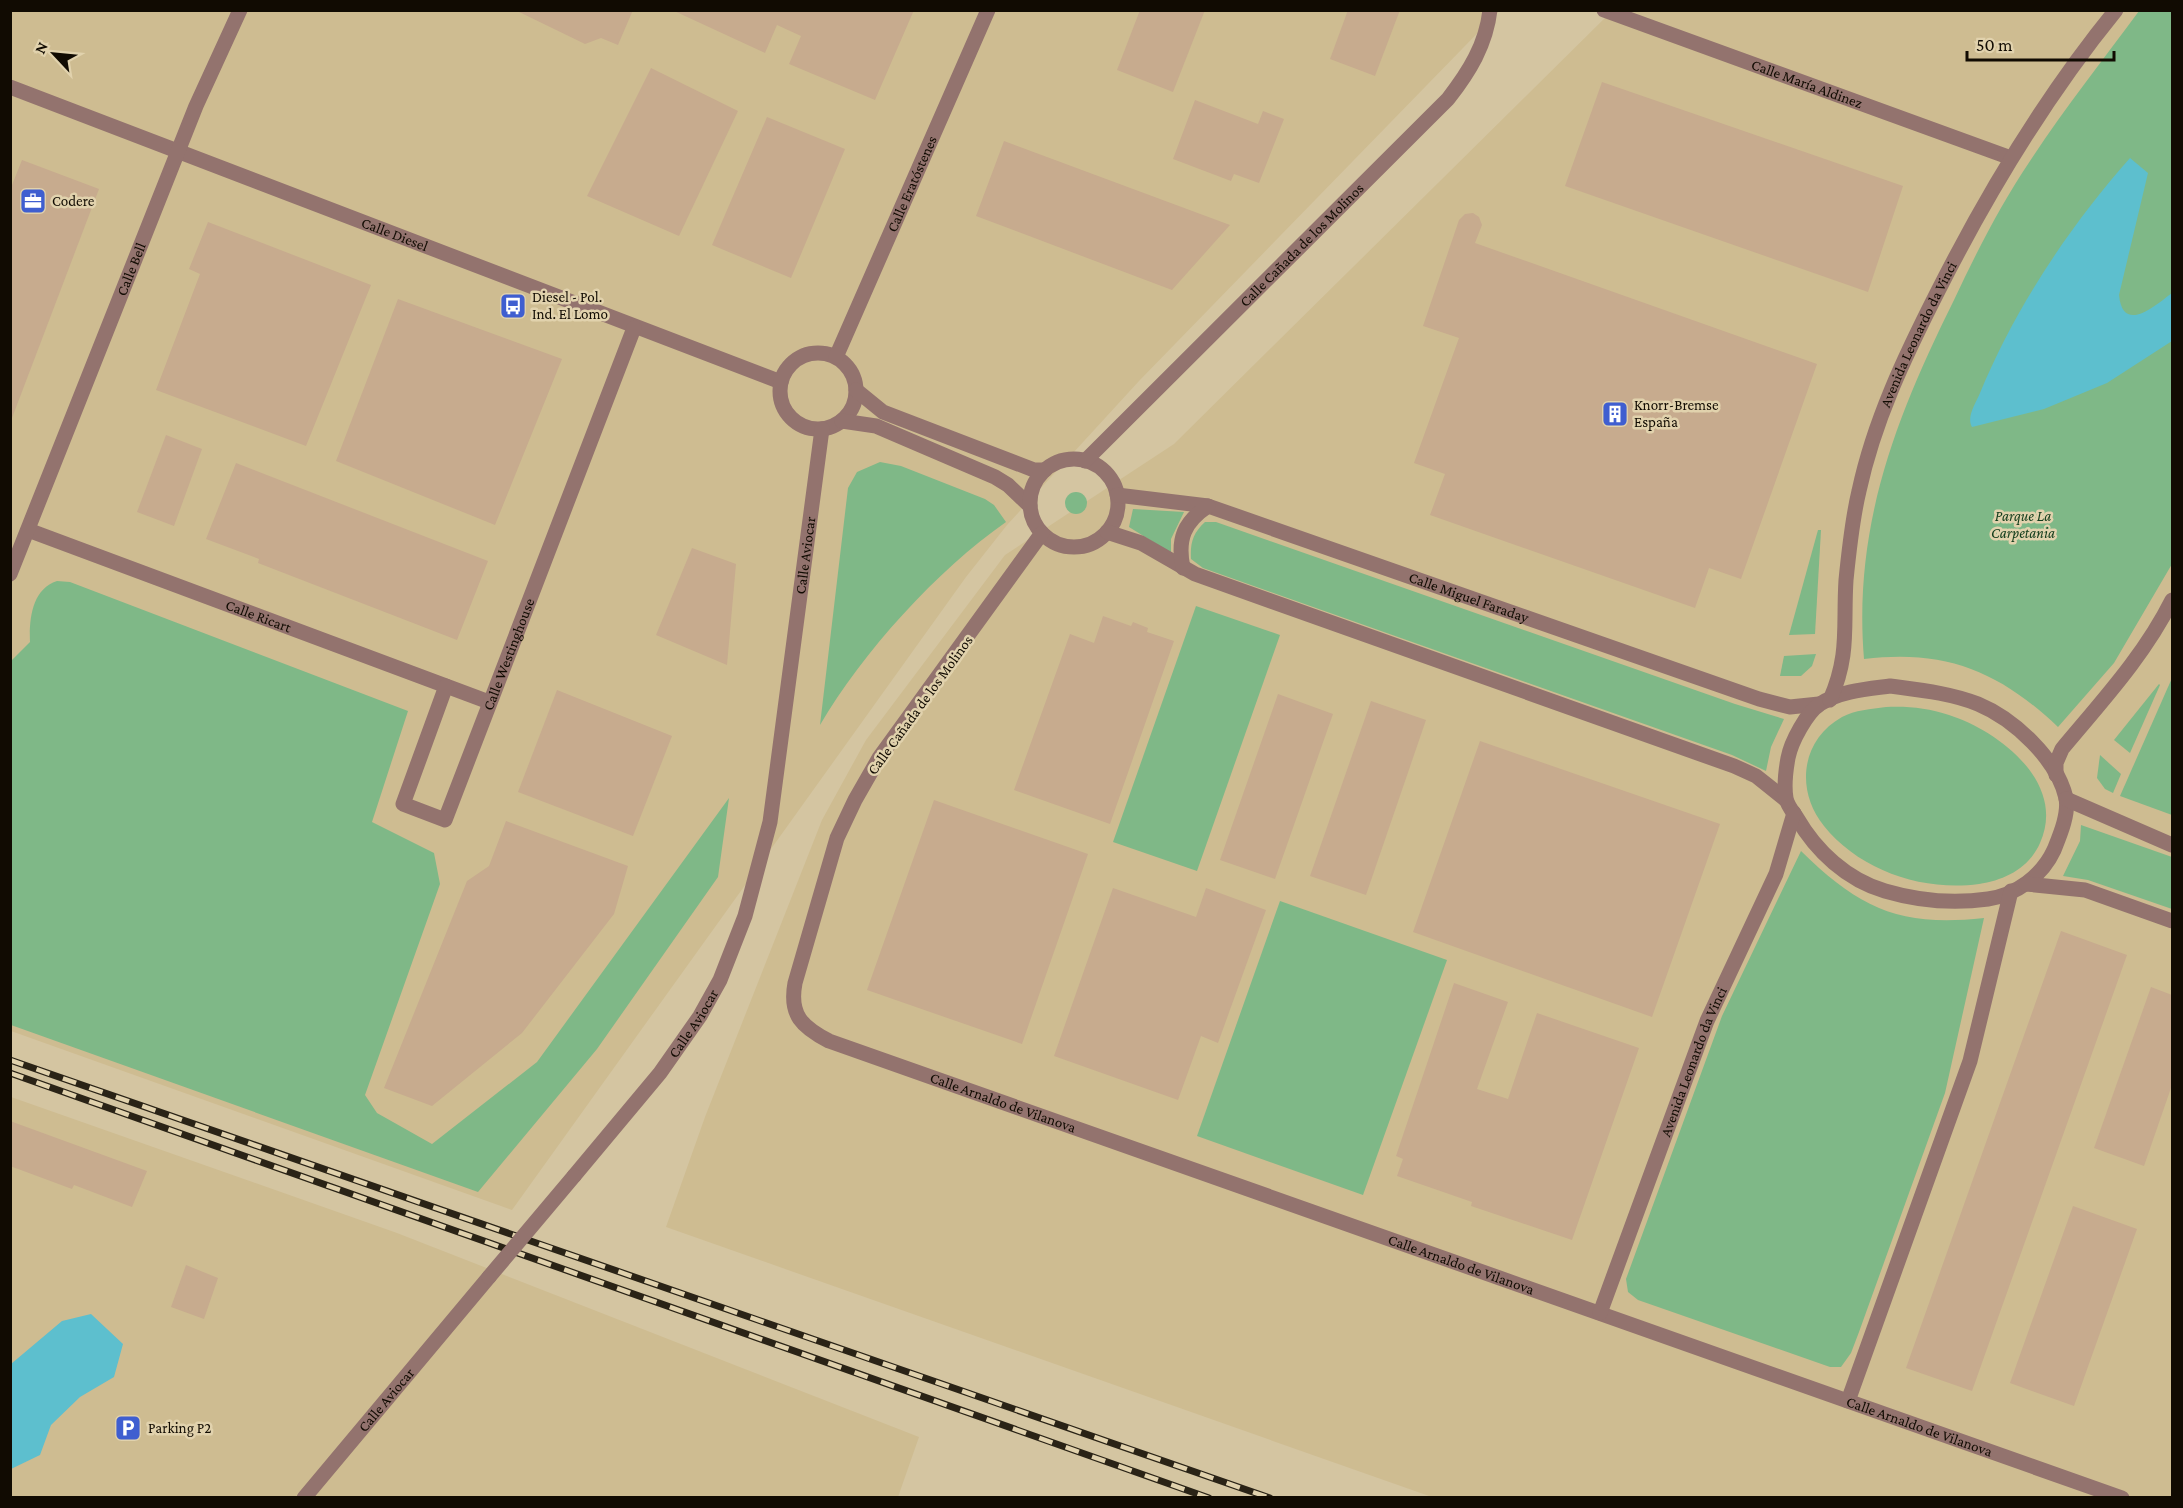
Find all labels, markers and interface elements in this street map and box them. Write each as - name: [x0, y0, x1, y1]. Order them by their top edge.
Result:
- north arrow: [24, 24, 84, 84]
- scale bar: [1967, 24, 2114, 62]
- text: 50 m: [1976, 35, 2013, 55]
- text: N: [31, 39, 51, 56]
- street label: Calle María Aldinez: [1749, 56, 1865, 111]
- street label: Calle Eratóstenes: [884, 133, 940, 234]
- street label: Calle Cañada de los Molinos: [1237, 180, 1367, 310]
- office icon: Codere: [18, 186, 48, 216]
- place label: Codere: [52, 193, 95, 209]
- street label: Calle Diesel: [359, 214, 430, 254]
- street label: Calle Bell: [113, 240, 149, 298]
- street label: Avenida Leonardo da Vinci: [1877, 259, 1960, 410]
- place label: Diesel - Pol. Ind. El Lomo: [532, 289, 608, 322]
- bus stop icon: Diesel - Pol. Ind. El Lomo: [498, 291, 528, 321]
- place label: Knorr-Bremse España: [1634, 397, 1719, 431]
- building icon: Knorr-Bremse España: [1600, 399, 1630, 429]
- park label: Parque La Carpetania: [1991, 508, 2055, 542]
- street label: Calle Aviocar: [792, 515, 818, 595]
- street label: Calle Miguel Faraday: [1407, 569, 1531, 627]
- street label: Calle Ricart: [223, 596, 294, 636]
- street label: Calle Westinghouse: [480, 596, 538, 713]
- street label: Calle Cañada de los Molinos: [864, 632, 976, 778]
- street label: Avenida Leonardo da Vinci: [1657, 984, 1730, 1139]
- street label: Calle Aviocar: [665, 986, 722, 1061]
- street label: Calle Arnaldo de Vilanova: [928, 1069, 1078, 1136]
- street label: Calle Arnaldo de Vilanova: [1386, 1231, 1536, 1298]
- street label: Calle Aviocar: [355, 1364, 418, 1435]
- street label: Calle Arnaldo de Vilanova: [1844, 1393, 1995, 1460]
- parking icon: Parking P2: [113, 1413, 143, 1443]
- place label: Parking P2: [148, 1420, 211, 1437]

